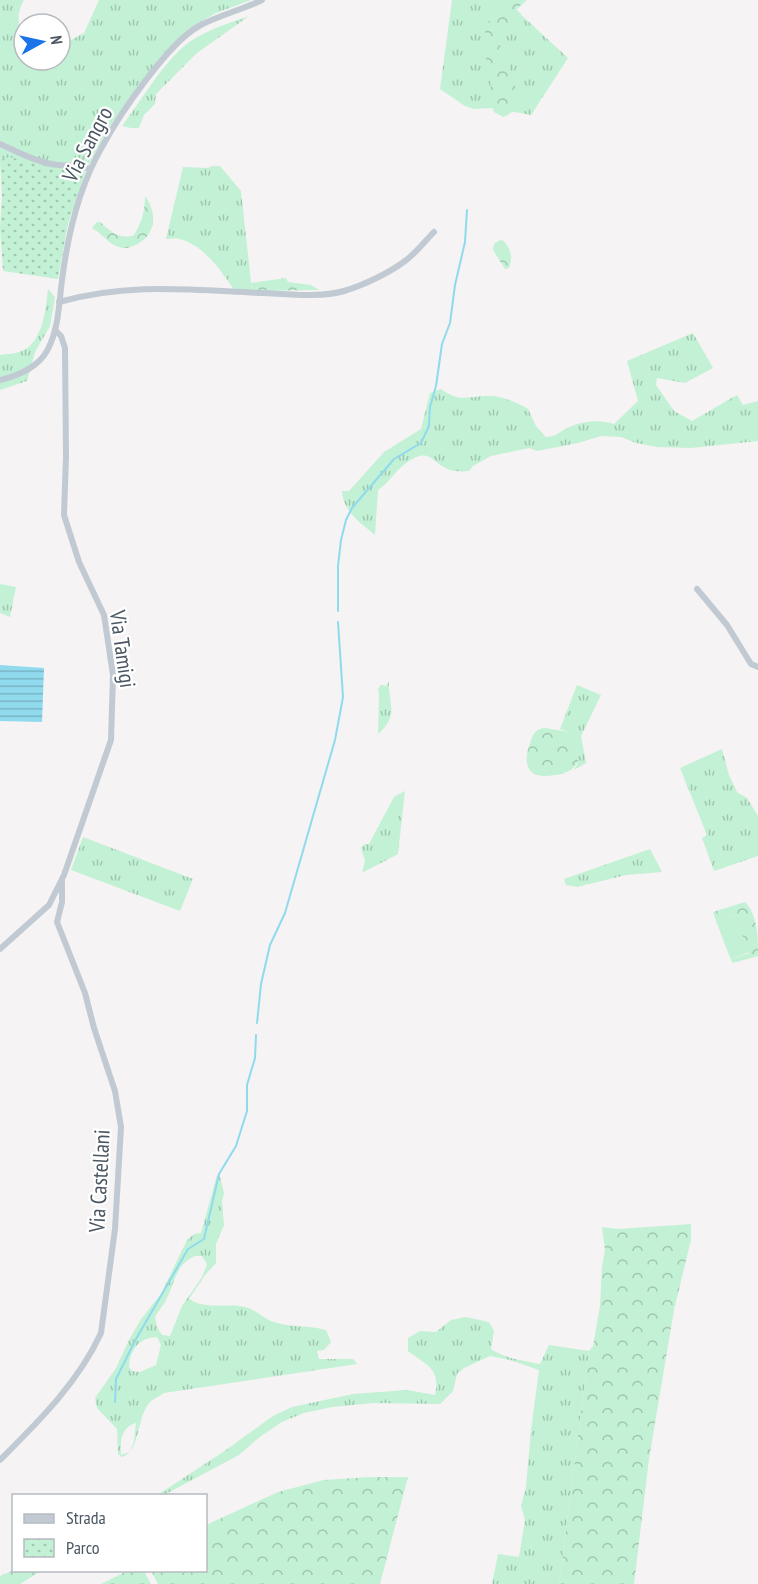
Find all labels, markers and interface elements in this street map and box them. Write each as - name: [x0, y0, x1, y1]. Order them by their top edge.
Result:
- north arrow: [12, 12, 72, 72]
- text: N: [46, 34, 67, 46]
- street label: Via Sangro: [55, 102, 118, 187]
- street label: Via Tamigi: [104, 607, 142, 690]
- street label: Via Castellani: [82, 1129, 116, 1234]
- legend: [12, 1494, 207, 1572]
- text: Strada: [66, 1506, 106, 1529]
- text: Parco: [66, 1536, 100, 1559]

